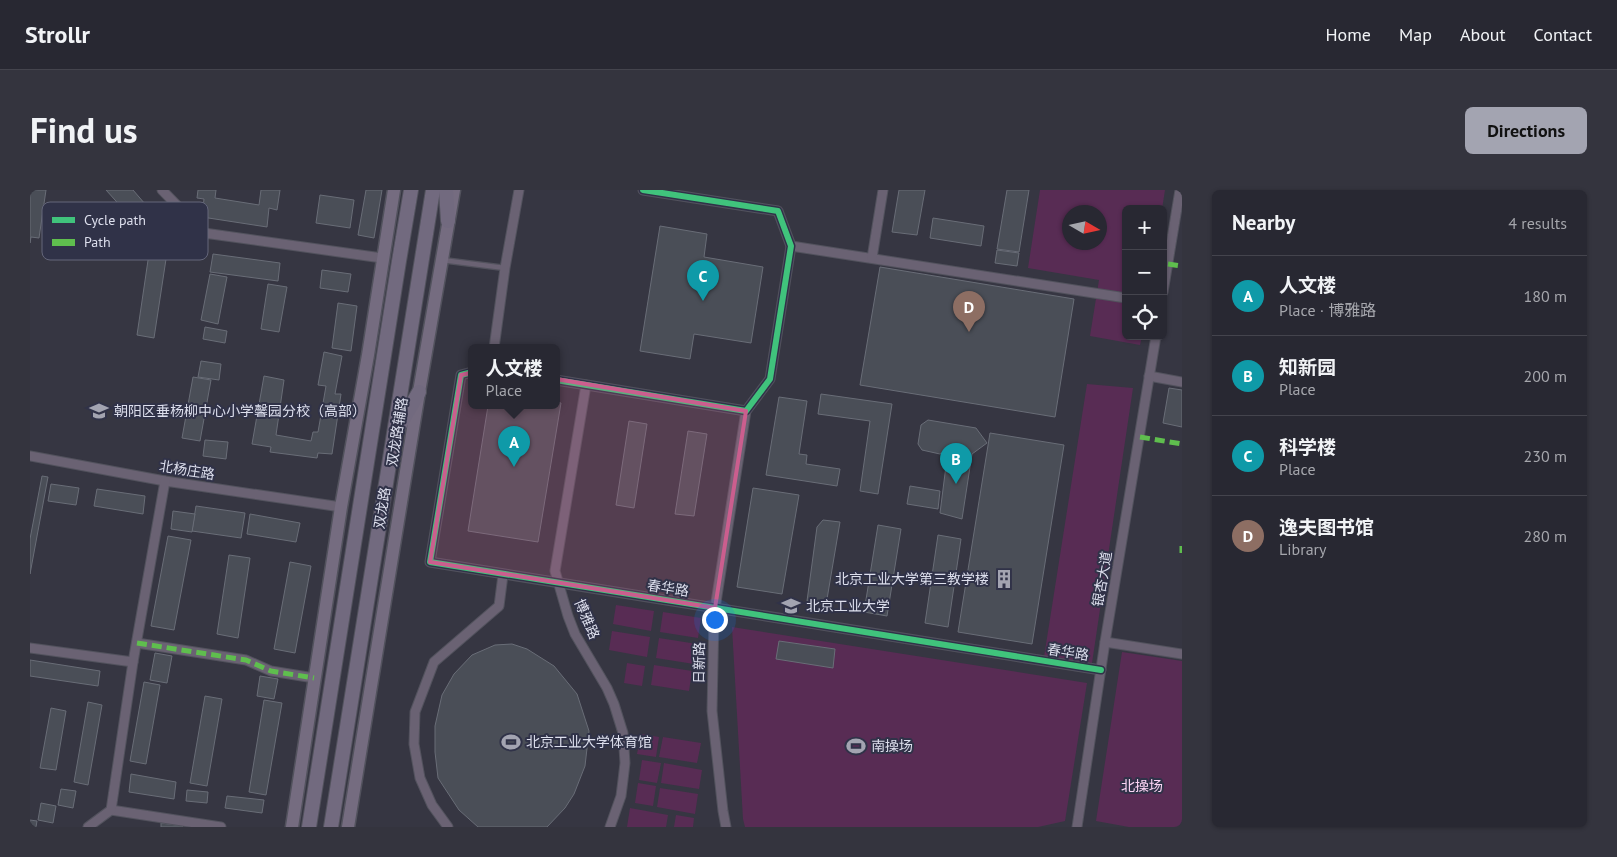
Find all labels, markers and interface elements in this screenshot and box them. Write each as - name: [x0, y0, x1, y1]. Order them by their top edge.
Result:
- text: Strollr: [25, 19, 90, 50]
- text: Home: [1325, 23, 1371, 46]
- text: Map: [1399, 23, 1432, 46]
- text: About: [1460, 23, 1506, 46]
- text: Contact: [1534, 23, 1592, 46]
- text: Find us: [30, 107, 138, 153]
- button: Directions: [1465, 107, 1587, 154]
- legend: [42, 202, 208, 260]
- north arrow: [1062, 205, 1107, 250]
- map controls: [1122, 205, 1167, 340]
- button: +: [1122, 205, 1167, 250]
- text: Nearby: [1232, 209, 1295, 236]
- text: Cycle path: [84, 211, 146, 229]
- text: 4 results: [1508, 213, 1567, 233]
- text: Path: [84, 233, 111, 251]
- button: −: [1122, 250, 1167, 295]
- pin: C: [687, 260, 719, 301]
- text: 人文楼: [1279, 273, 1336, 297]
- text: A: [1243, 286, 1253, 306]
- text: 180 m: [1524, 286, 1567, 306]
- pin: D: [953, 291, 985, 332]
- button: locate: [1122, 295, 1167, 340]
- text: Place · 博雅路: [1279, 300, 1376, 320]
- popup: [468, 344, 560, 409]
- text: 知新园: [1279, 355, 1336, 379]
- text: 人文楼: [485, 356, 543, 380]
- text: B: [1243, 366, 1253, 386]
- text: 200 m: [1524, 366, 1567, 386]
- text: Place: [1279, 379, 1316, 399]
- text: Place: [485, 380, 522, 400]
- street label: 双龙路辅路: [383, 396, 411, 468]
- school or university icon: 朝阳区垂杨柳中心小学馨园分校（高部）: [88, 400, 110, 422]
- place label: 朝阳区垂杨柳中心小学馨园分校（高部）: [114, 402, 366, 420]
- pin: A: [498, 426, 530, 467]
- text: 科学楼: [1279, 435, 1336, 459]
- pin: B: [940, 443, 972, 484]
- text: C: [1244, 446, 1252, 466]
- text: 230 m: [1524, 446, 1567, 466]
- street label: 北杨庄路: [158, 457, 216, 483]
- text: Place: [1279, 459, 1316, 479]
- street label: 双龙路: [370, 486, 394, 530]
- text: 逸夫图书馆: [1279, 515, 1374, 539]
- text: D: [1243, 526, 1253, 546]
- text: 280 m: [1524, 526, 1567, 546]
- text: Library: [1279, 539, 1326, 559]
- street label: 银杏大道: [1088, 550, 1116, 608]
- building icon: 北京工业大学第三教学楼: [993, 568, 1015, 590]
- place label: 北京工业大学第三教学楼: [835, 570, 989, 588]
- street label: 春华路: [646, 576, 690, 600]
- school or university icon: 北京工业大学: [780, 595, 802, 617]
- street label: 博雅路: [571, 596, 603, 642]
- place label: 北京工业大学: [806, 597, 890, 615]
- your location: [702, 607, 728, 633]
- street label: 春华路: [1046, 640, 1090, 664]
- street label: 日新路: [690, 642, 708, 684]
- sports icon: 北京工业大学体育馆: [500, 731, 522, 753]
- place label: 北京工业大学体育馆: [526, 733, 652, 751]
- sports icon: 南操场: [845, 735, 867, 757]
- place label: 南操场: [871, 737, 913, 755]
- park label: 北操场: [1121, 777, 1163, 795]

